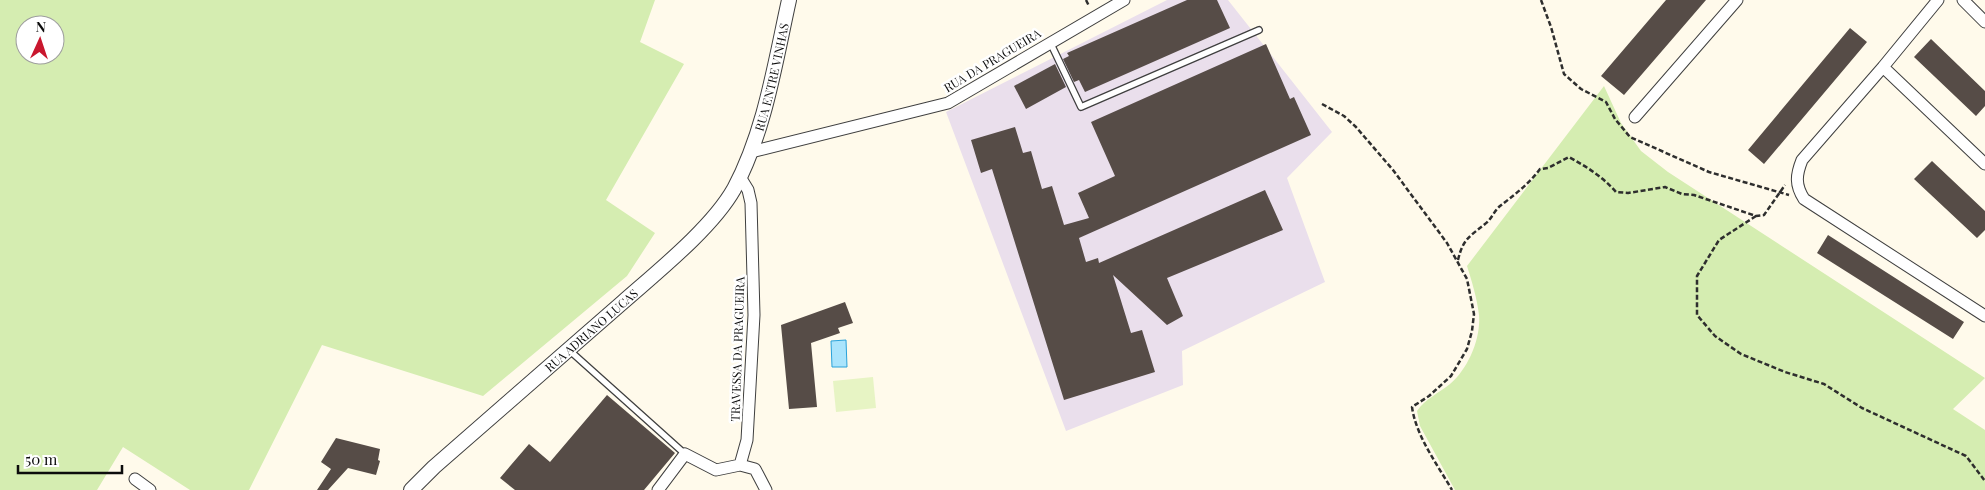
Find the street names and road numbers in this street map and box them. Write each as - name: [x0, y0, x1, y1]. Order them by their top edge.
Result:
- street label: RUA ENTRE VINHAS: [751, 22, 792, 133]
- street label: RUA DA PRAGUEIRA: [940, 24, 1044, 95]
- street label: TRAVESSA DA PRAGUEIRA: [726, 276, 748, 422]
- street label: RUA ADRIANO LUCAS: [541, 285, 641, 375]

